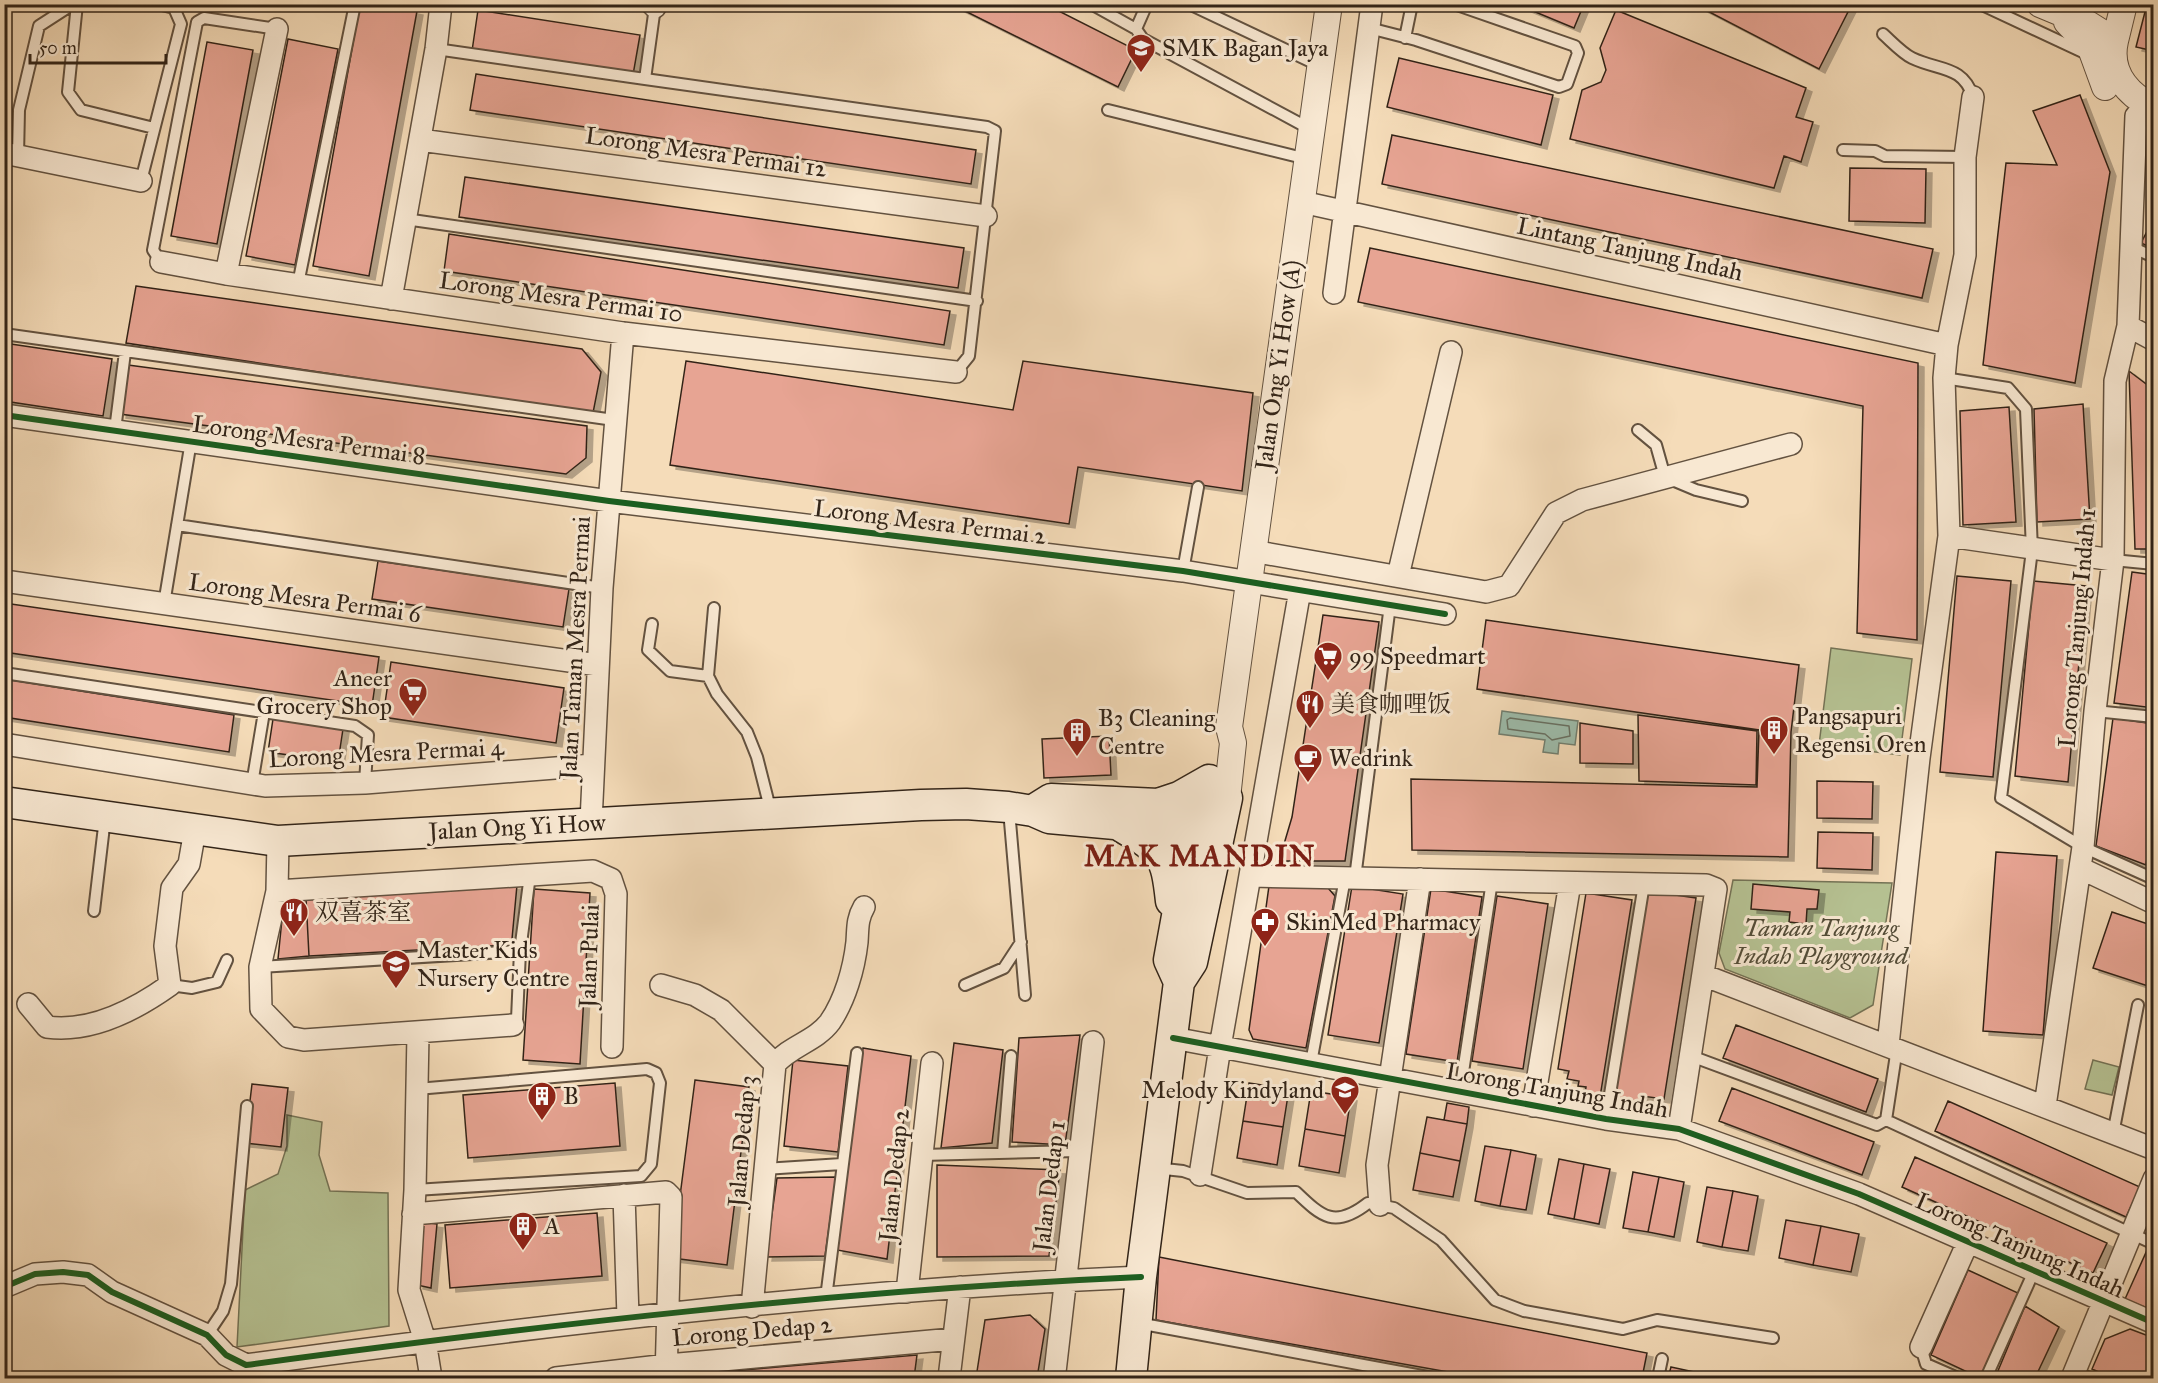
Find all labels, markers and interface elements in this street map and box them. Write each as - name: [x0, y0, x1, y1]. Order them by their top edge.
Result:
- scale bar: [30, 27, 166, 65]
- school or university icon: SMK Bagan Jaya: [1125, 32, 1157, 74]
- place label: SMK Bagan Jaya: [1162, 33, 1329, 63]
- text: 50 m: [39, 37, 77, 59]
- street label: Lorong Mesra Permai 12: [583, 120, 829, 184]
- street label: Lintang Tanjung Indah: [1514, 210, 1746, 288]
- street label: Jalan Ong Yi How (A): [1248, 258, 1308, 475]
- street label: Lorong Mesra Permai 10: [437, 265, 685, 329]
- street label: Lorong Mesra Permai 8: [191, 409, 427, 471]
- street label: Lorong Mesra Permai 2: [812, 493, 1048, 551]
- street label: Lorong Tanjung Indah 1: [2052, 507, 2102, 749]
- street label: Jalan Taman Mesra Permai: [553, 515, 597, 784]
- street label: Lorong Mesra Permai 6: [187, 567, 424, 629]
- supermarket icon: 99 Speedmart: [1312, 640, 1344, 682]
- place label: 99 Speedmart: [1349, 641, 1486, 671]
- place label: Aneer Grocery Shop: [256, 663, 392, 721]
- supermarket icon: Aneer Grocery Shop: [397, 676, 429, 718]
- restaurant icon: 美食咖哩饭: [1294, 688, 1326, 730]
- place label: 美食咖哩饭: [1331, 689, 1451, 719]
- place label: Pangsapuri Regensi Oren: [1795, 701, 1927, 759]
- place label: B3 Cleaning Centre: [1098, 703, 1216, 761]
- building icon: Pangsapuri Regensi Oren: [1758, 714, 1790, 756]
- building icon: B3 Cleaning Centre: [1061, 716, 1093, 758]
- street label: Lorong Mesra Permai 4: [268, 732, 505, 774]
- cafe icon: Wedrink: [1292, 742, 1324, 784]
- place label: Wedrink: [1329, 743, 1413, 773]
- street label: Jalan Ong Yi How: [425, 807, 607, 847]
- district label: MAK MANDIN: [1084, 838, 1316, 874]
- restaurant icon: 双喜茶室: [278, 896, 310, 938]
- place label: 双喜茶室: [315, 897, 411, 927]
- street label: Jalan Pulai: [572, 903, 606, 1011]
- pharmacy icon: SkinMed Pharmacy: [1249, 906, 1281, 948]
- place label: SkinMed Pharmacy: [1286, 907, 1481, 937]
- park label: Taman Tanjung Indah Playground: [1733, 913, 1909, 971]
- place label: Master Kids Nursery Centre: [417, 935, 569, 993]
- school or university icon: Master Kids Nursery Centre: [380, 948, 412, 990]
- street label: Lorong Tanjung Indah: [1443, 1056, 1671, 1124]
- street label: Jalan Dedap 3: [721, 1074, 763, 1211]
- school or university icon: Melody Kindyland: [1329, 1074, 1361, 1116]
- place label: Melody Kindyland: [1141, 1075, 1324, 1105]
- building icon: B: [526, 1080, 558, 1122]
- place label: B: [563, 1081, 579, 1111]
- street label: Jalan Dedap 2: [872, 1107, 916, 1246]
- street label: Jalan Dedap 1: [1026, 1119, 1072, 1256]
- street label: Lorong Tanjung Indah: [1911, 1185, 2129, 1305]
- building icon: A: [507, 1210, 539, 1252]
- place label: A: [543, 1211, 560, 1241]
- street label: Lorong Dedap 2: [671, 1309, 833, 1353]

